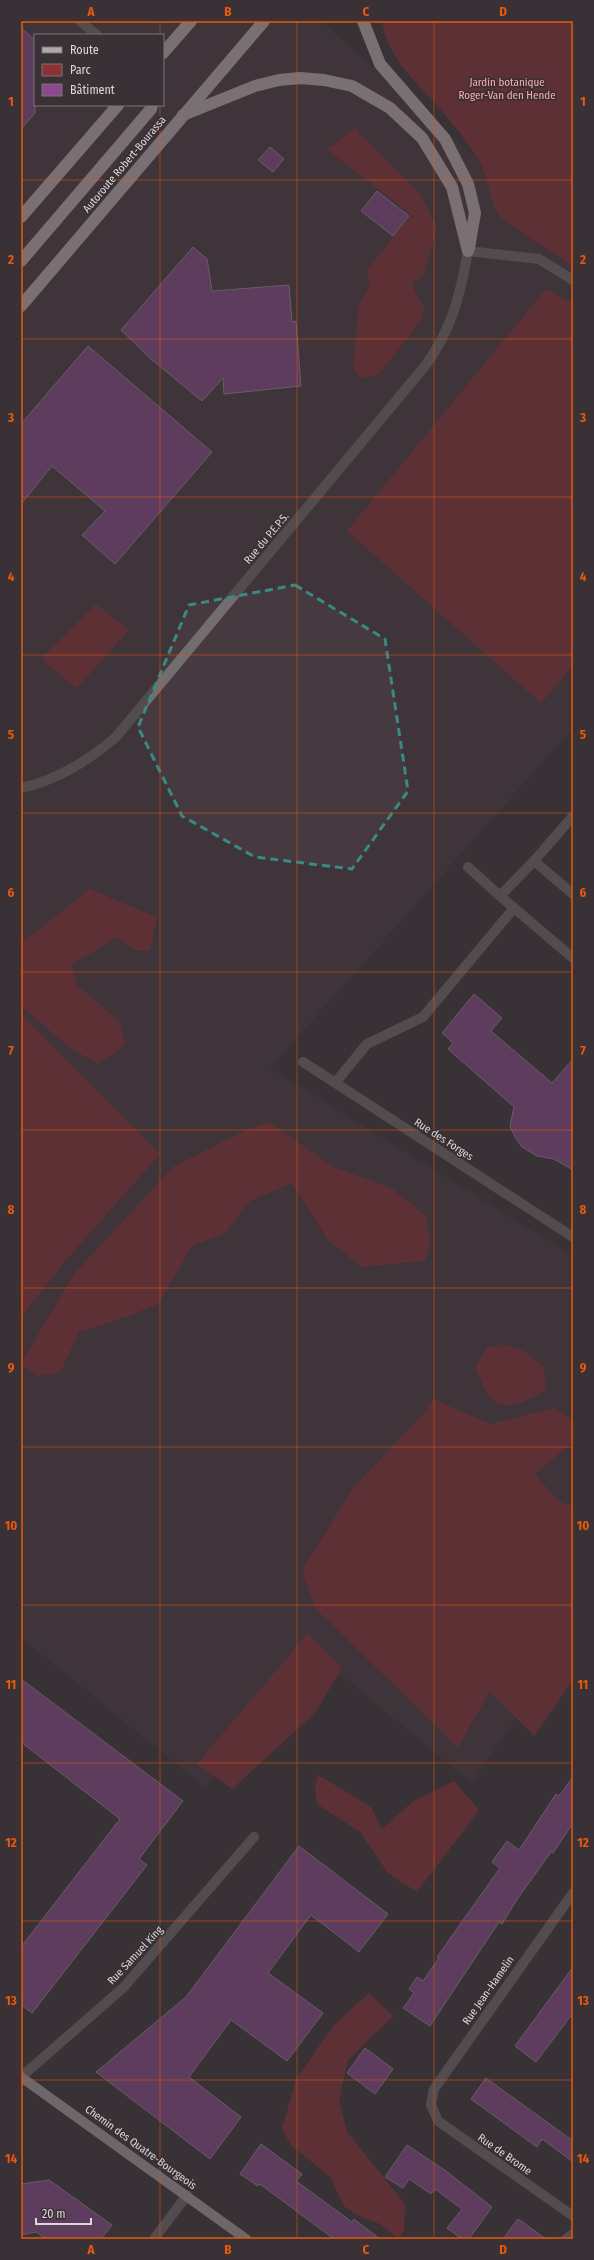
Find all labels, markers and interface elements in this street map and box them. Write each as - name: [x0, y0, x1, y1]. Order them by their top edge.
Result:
- text: A: [86, 4, 95, 19]
- text: B: [224, 4, 232, 19]
- text: C: [363, 4, 370, 19]
- text: D: [499, 4, 507, 19]
- legend: [34, 34, 164, 106]
- text: Route: [70, 43, 99, 57]
- text: Parc: [70, 63, 91, 77]
- park label: Jardin botanique Roger-Van den Hende: [458, 76, 556, 102]
- text: Bâtiment: [70, 83, 115, 97]
- text: 1: [8, 94, 14, 109]
- text: 1: [580, 94, 586, 109]
- street label: Autoroute Robert-Bourassa: [80, 113, 169, 215]
- text: 2: [7, 252, 14, 267]
- text: 2: [579, 252, 586, 267]
- text: 3: [7, 410, 14, 425]
- text: 3: [579, 410, 586, 425]
- street label: Rue du P.E.P.S.: [241, 510, 292, 567]
- text: 4: [8, 569, 15, 584]
- text: 4: [580, 569, 587, 584]
- text: 5: [8, 727, 14, 742]
- text: 5: [580, 727, 586, 742]
- text: 6: [8, 885, 15, 900]
- text: 6: [580, 885, 587, 900]
- text: 7: [8, 1043, 14, 1058]
- text: 7: [580, 1043, 586, 1058]
- street label: Rue des Forges: [412, 1116, 476, 1163]
- text: 8: [8, 1202, 15, 1217]
- text: 8: [580, 1202, 587, 1217]
- text: 9: [8, 1360, 15, 1375]
- text: 9: [580, 1360, 587, 1375]
- text: 10: [5, 1518, 17, 1533]
- text: 10: [577, 1518, 589, 1533]
- text: 11: [6, 1677, 16, 1692]
- text: 11: [578, 1677, 588, 1692]
- text: 12: [5, 1835, 17, 1850]
- text: 12: [577, 1835, 589, 1850]
- street label: Rue Samuel King: [105, 1923, 166, 1987]
- street label: Rue Jean-Hamelin: [460, 1953, 517, 2027]
- text: 13: [5, 1993, 17, 2008]
- text: 13: [577, 1993, 589, 2008]
- street label: Chemin des Quatre-Bourgeois: [82, 2103, 199, 2192]
- street label: Rue de Brome: [475, 2131, 534, 2178]
- text: 14: [5, 2151, 17, 2166]
- text: 14: [577, 2151, 589, 2166]
- scale bar: [36, 2200, 91, 2226]
- text: 20 m: [42, 2207, 66, 2221]
- text: A: [86, 2242, 95, 2257]
- text: B: [224, 2242, 232, 2257]
- text: C: [363, 2242, 370, 2257]
- text: D: [499, 2242, 507, 2257]

